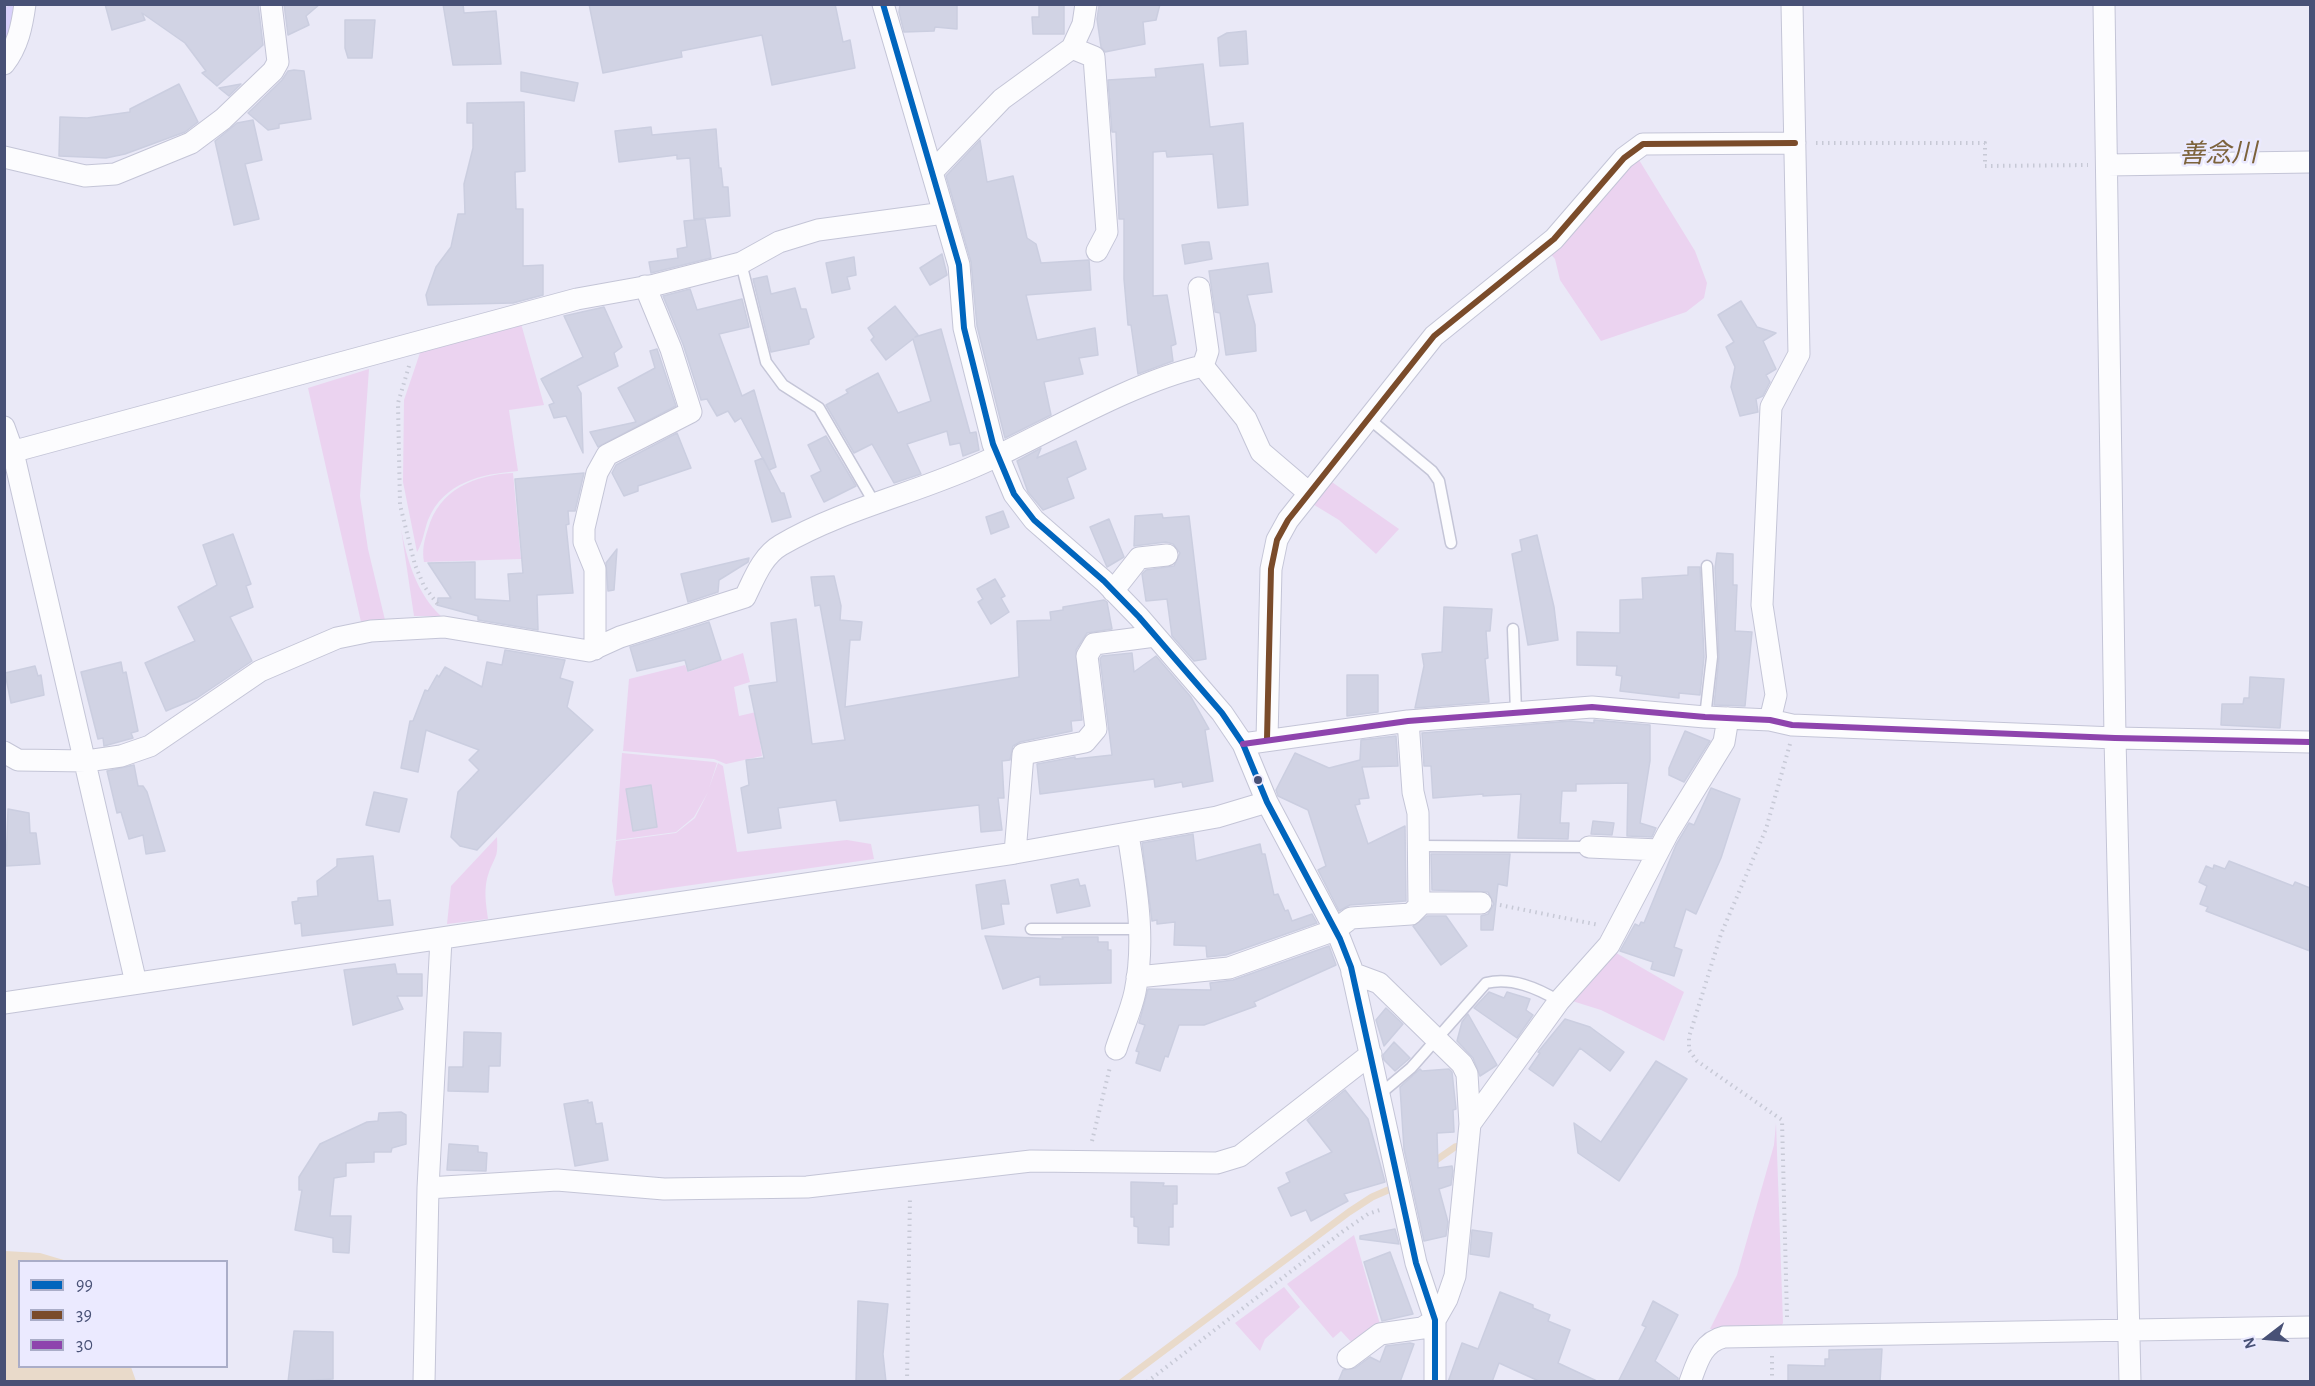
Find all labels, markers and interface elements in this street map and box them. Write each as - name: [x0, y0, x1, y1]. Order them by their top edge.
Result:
- water label: 善念川: [2179, 138, 2257, 170]
- unlabelled marker: [1252, 774, 1264, 786]
- legend: [18, 1260, 228, 1368]
- text: 99: [76, 1276, 93, 1294]
- text: 39: [76, 1306, 92, 1324]
- north arrow: [2237, 1308, 2297, 1368]
- text: N: [2240, 1335, 2259, 1351]
- text: 30: [76, 1336, 93, 1354]

